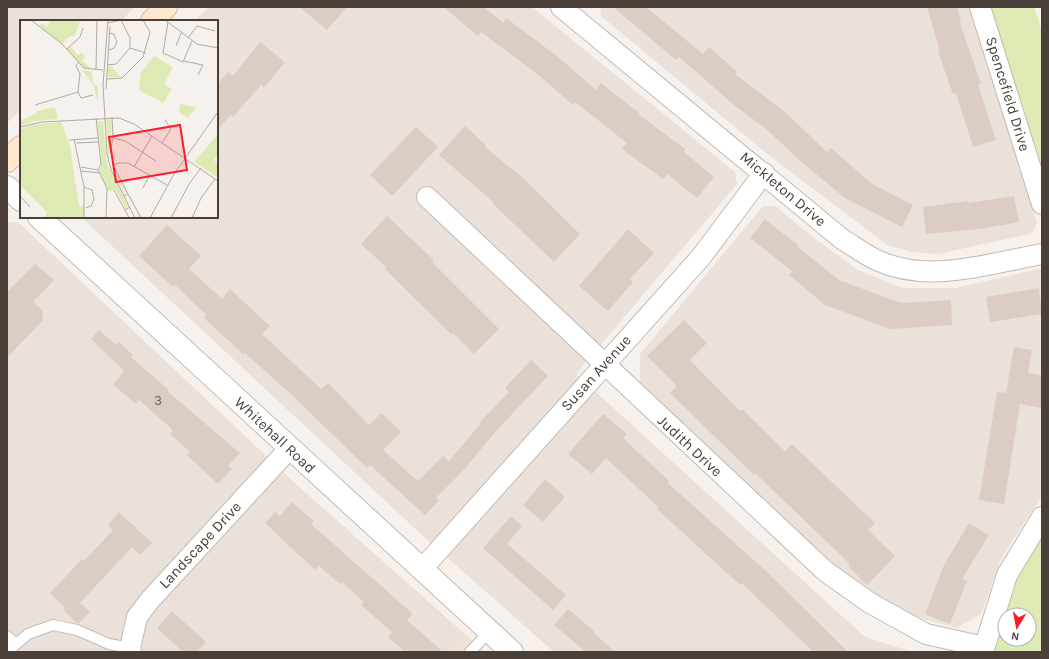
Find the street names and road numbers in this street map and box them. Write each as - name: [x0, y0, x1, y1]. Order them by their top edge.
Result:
- street label: Spencefield Drive: [982, 34, 1034, 154]
- street label: Mickleton Drive: [736, 148, 830, 230]
- street label: Susan Avenue: [557, 331, 635, 415]
- street label: Whitehall Road: [231, 393, 319, 477]
- street label: Judith Drive: [654, 412, 726, 480]
- street label: Landscape Drive: [155, 498, 245, 592]

